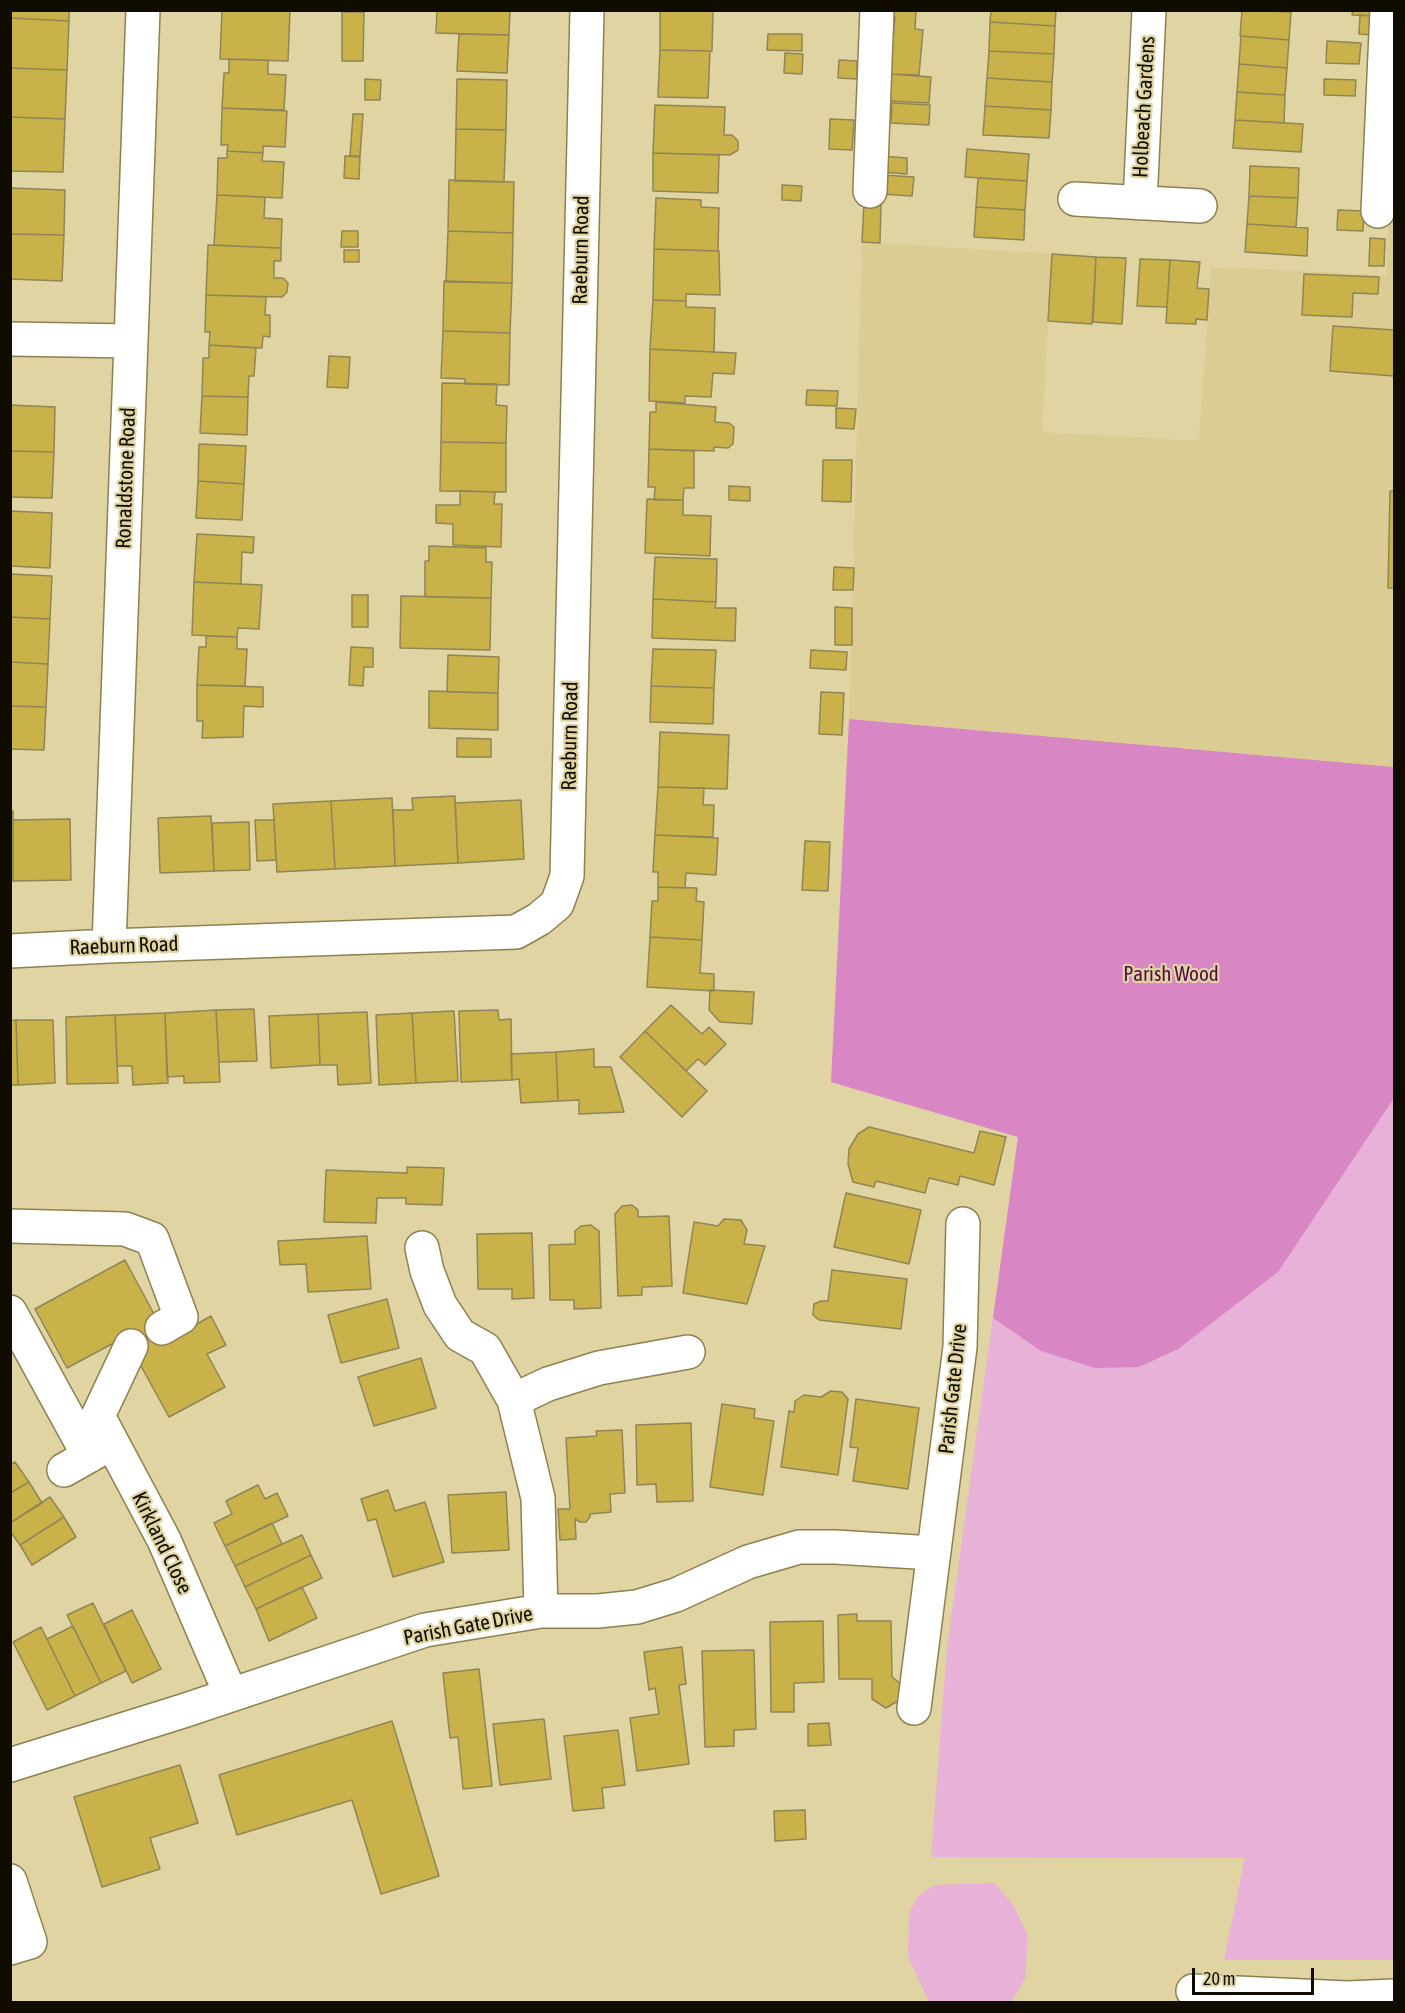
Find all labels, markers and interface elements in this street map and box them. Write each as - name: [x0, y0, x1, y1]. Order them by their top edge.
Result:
- street label: Holbeach Gardens: [1128, 35, 1160, 179]
- street label: Raeburn Road: [567, 195, 595, 305]
- street label: Ronaldstone Road: [111, 407, 141, 549]
- street label: Raeburn Road: [556, 681, 584, 791]
- street label: Raeburn Road: [69, 932, 179, 960]
- park label: Parish Wood: [1123, 961, 1219, 987]
- street label: Parish Gate Drive: [934, 1323, 972, 1455]
- street label: Kirkland Close: [126, 1488, 198, 1598]
- street label: Parish Gate Drive: [401, 1601, 535, 1651]
- scale bar: [1195, 1956, 1316, 1994]
- text: 20 m: [1203, 1968, 1235, 1989]

